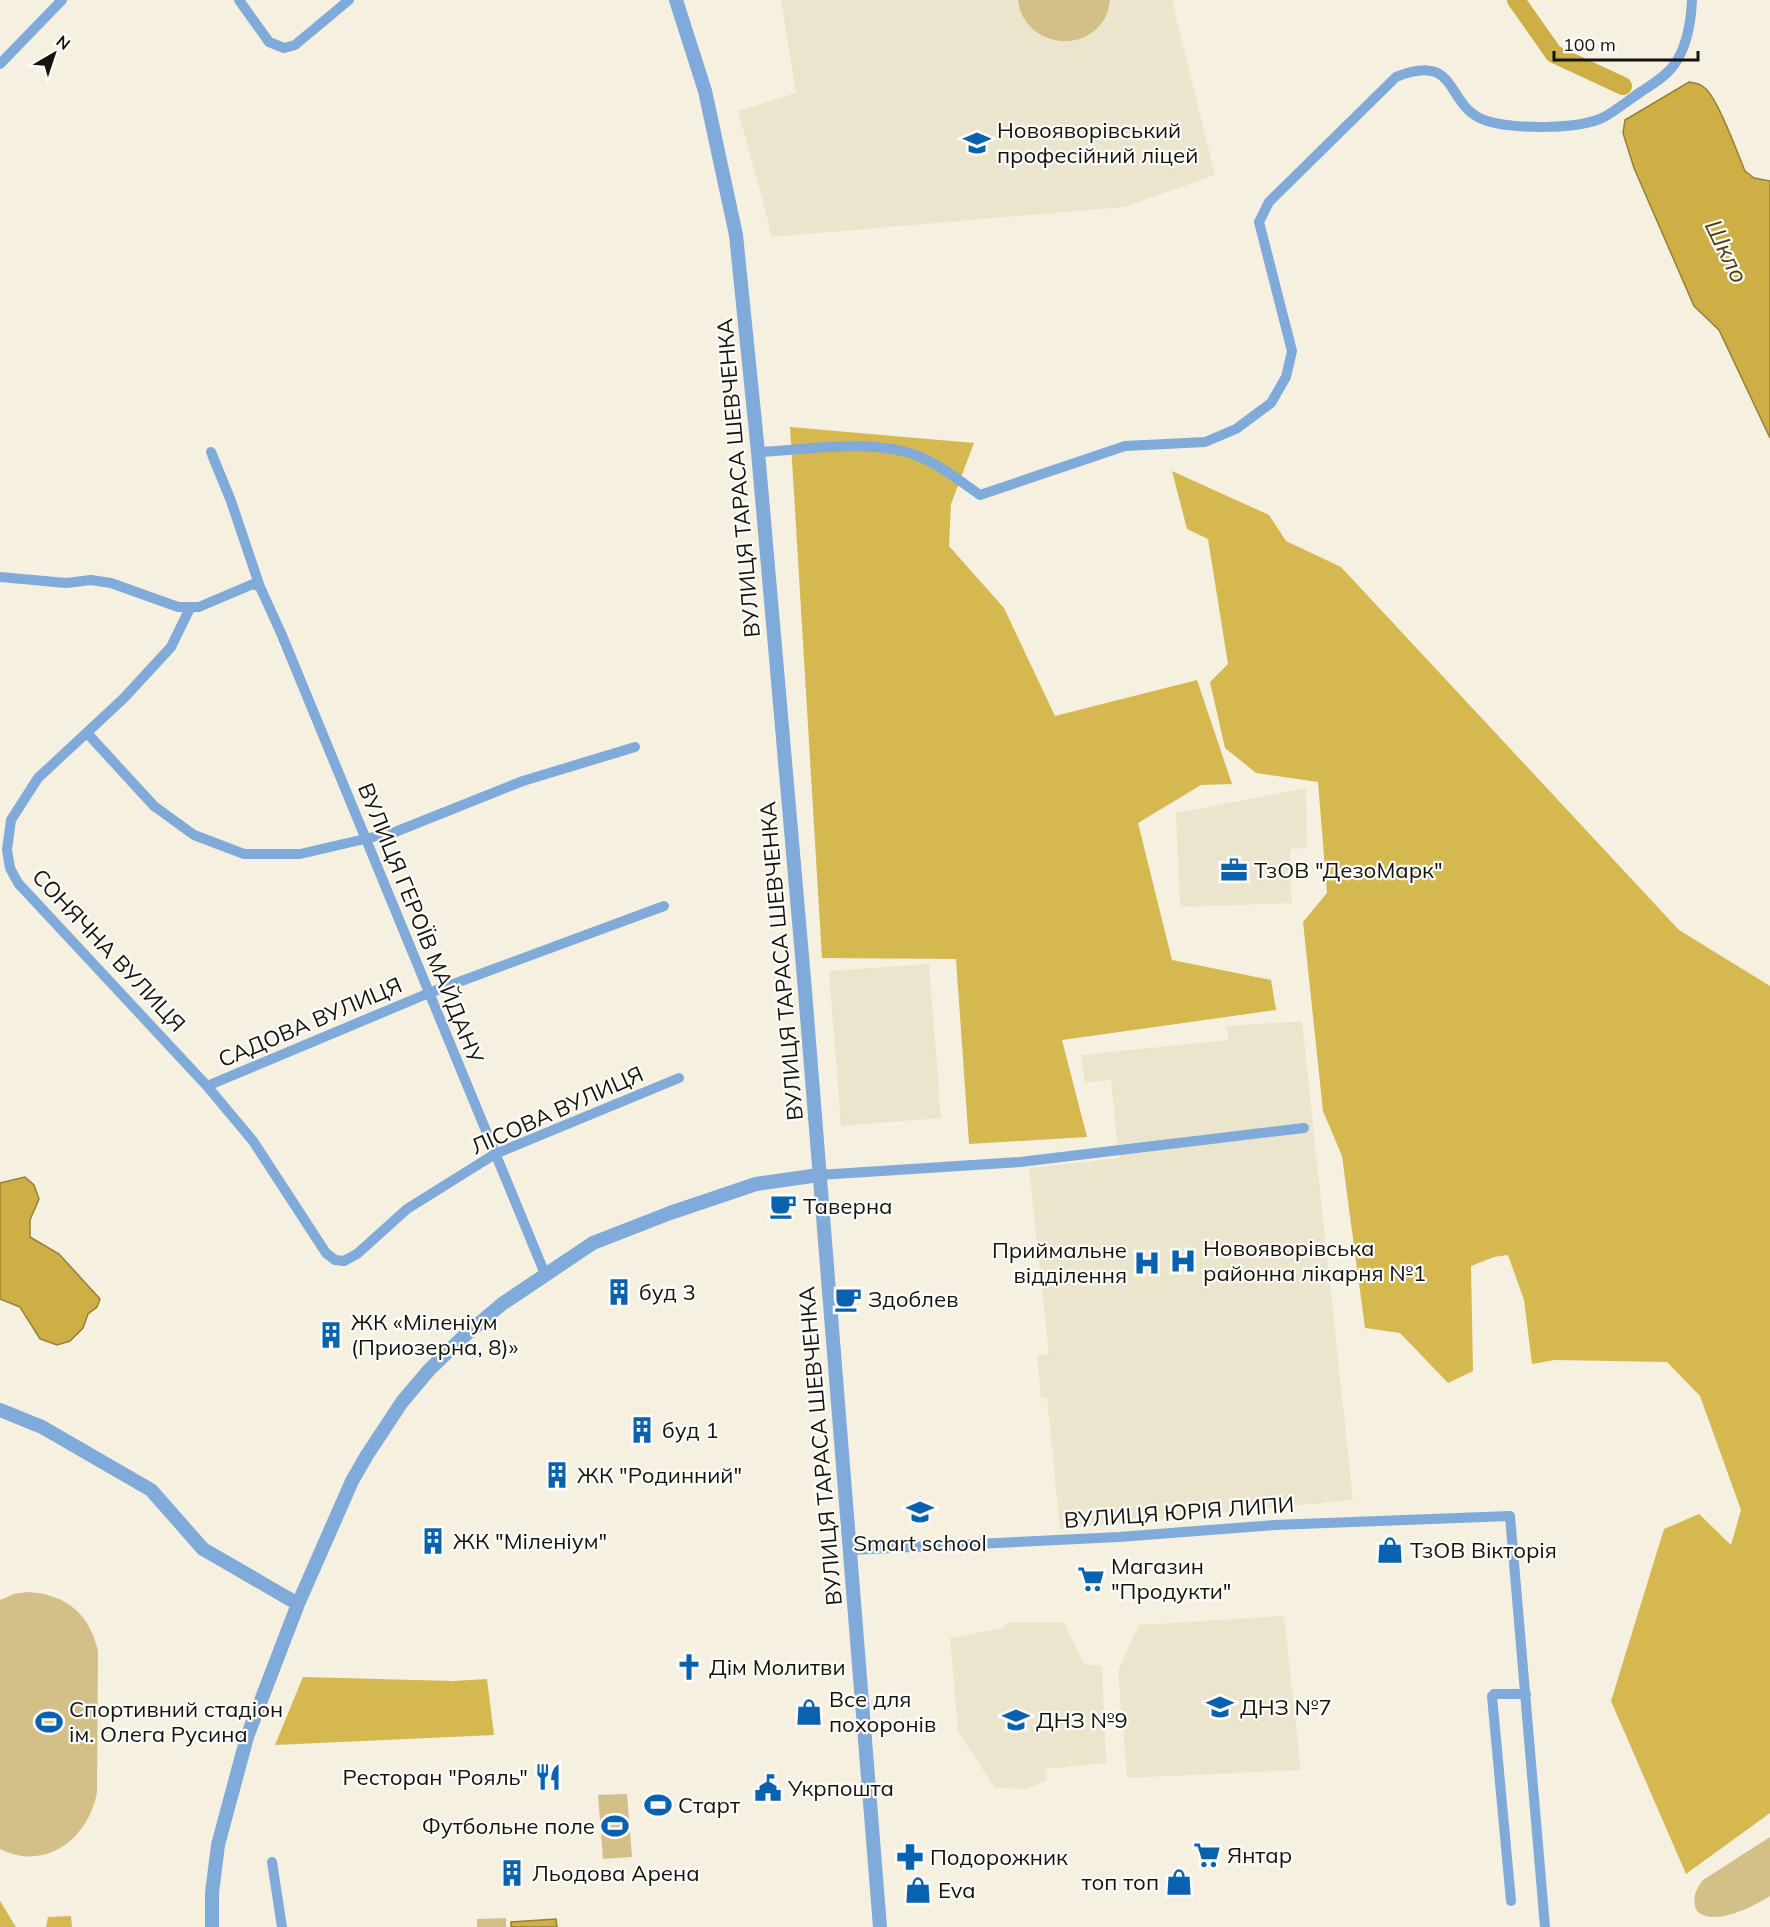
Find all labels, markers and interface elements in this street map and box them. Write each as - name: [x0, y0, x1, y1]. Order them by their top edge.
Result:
- north arrow: [24, 24, 84, 84]
- scale bar: [1554, 24, 1698, 62]
- text: N: [52, 31, 74, 54]
- text: 100 m: [1563, 33, 1616, 56]
- place label: Новояворівський професійний ліцей: [997, 116, 1198, 169]
- school or university icon: Новояворівський професійний ліцей: [962, 128, 992, 158]
- water label: Шкло: [1699, 214, 1755, 288]
- street label: ВУЛИЦЯ ТАРАСА ШЕВЧЕНКА: [710, 317, 766, 639]
- street label: ВУЛИЦЯ ГЕРОЇВ МАЙДАНУ: [352, 779, 490, 1068]
- street label: ВУЛИЦЯ ТАРАСА ШЕВЧЕНКА: [753, 800, 809, 1122]
- office icon: ТзОВ "ДезоМарк": [1219, 855, 1249, 885]
- place label: ТзОВ "ДезоМарк": [1254, 856, 1443, 884]
- street label: СОНЯЧНА ВУЛИЦЯ: [26, 863, 192, 1037]
- street label: САДОВА ВУЛИЦЯ: [214, 971, 406, 1073]
- street label: ЛІСОВА ВУЛИЦЯ: [466, 1059, 648, 1161]
- cafe icon: Таверна: [768, 1191, 798, 1221]
- place label: Таверна: [803, 1192, 893, 1220]
- place label: Новояворівська районна лікарня №1: [1203, 1234, 1426, 1287]
- place label: Приймальне відділення: [992, 1236, 1127, 1289]
- hospital icon: Новояворівська районна лікарня №1: [1168, 1246, 1198, 1276]
- hospital icon: Приймальне відділення: [1132, 1248, 1162, 1278]
- building icon: буд 3: [604, 1277, 634, 1307]
- place label: буд 3: [639, 1278, 696, 1306]
- cafe icon: Здоблев: [833, 1284, 863, 1314]
- street label: ВУЛИЦЯ ТАРАСА ШЕВЧЕНКА: [792, 1285, 848, 1607]
- place label: Здоблев: [868, 1285, 959, 1313]
- place label: ЖК «Міленіум (Приозерна, 8)»: [351, 1308, 518, 1361]
- building icon: ЖК «Міленіум (Приозерна, 8)»: [316, 1320, 346, 1350]
- building icon: буд 1: [627, 1415, 657, 1445]
- place label: буд 1: [662, 1416, 719, 1444]
- building icon: ЖК "Родинний": [542, 1460, 572, 1490]
- place label: ЖК "Родинний": [577, 1461, 742, 1489]
- street label: ВУЛИЦЯ ЮРІЯ ЛИПИ: [1063, 1490, 1295, 1534]
- school or university icon: Smart school: [905, 1497, 935, 1527]
- building icon: ЖК "Міленіум": [418, 1526, 448, 1556]
- place label: ЖК "Міленіум": [453, 1527, 607, 1555]
- place label: Smart school: [853, 1529, 987, 1557]
- shop icon: ТзОВ Вікторія: [1375, 1535, 1405, 1565]
- place label: ТзОВ Вікторія: [1410, 1536, 1557, 1564]
- place label: Магазин "Продукти": [1111, 1552, 1232, 1605]
- supermarket icon: Магазин "Продукти": [1076, 1564, 1106, 1594]
- church icon: Дім Молитви: [674, 1652, 704, 1682]
- place label: Дім Молитви: [709, 1653, 845, 1681]
- place label: Все для похоронів: [829, 1685, 936, 1738]
- school or university icon: ДНЗ №7: [1205, 1692, 1235, 1722]
- place label: ДНЗ №7: [1240, 1693, 1332, 1721]
- place label: Спортивний стадіон ім. Олега Русина: [69, 1695, 283, 1748]
- shop icon: Все для похоронів: [794, 1697, 824, 1727]
- school or university icon: ДНЗ №9: [1001, 1705, 1031, 1735]
- place label: ДНЗ №9: [1036, 1706, 1128, 1734]
- sports icon: Спортивний стадіон ім. Олега Русина: [34, 1707, 64, 1737]
- restaurant icon: Ресторан "Рояль": [533, 1762, 563, 1792]
- place label: Ресторан "Рояль": [343, 1763, 528, 1791]
- public building icon: Укрпошта: [753, 1773, 783, 1803]
- place label: Укрпошта: [787, 1774, 894, 1802]
- sports icon: Старт: [643, 1790, 673, 1820]
- place label: Старт: [678, 1791, 740, 1819]
- sports icon: Футбольне поле: [600, 1811, 630, 1841]
- place label: Футбольне поле: [422, 1812, 595, 1840]
- supermarket icon: Янтар: [1192, 1840, 1222, 1870]
- place label: Янтар: [1227, 1841, 1292, 1869]
- pharmacy icon: Подорожник: [895, 1842, 925, 1872]
- place label: Подорожник: [930, 1843, 1068, 1871]
- building icon: Льодова Арена: [497, 1858, 527, 1888]
- place label: Льодова Арена: [532, 1859, 700, 1887]
- shop icon: топ топ: [1164, 1867, 1194, 1897]
- place label: топ топ: [1082, 1868, 1159, 1896]
- shop icon: Eva: [903, 1875, 933, 1905]
- place label: Eva: [938, 1876, 975, 1904]

